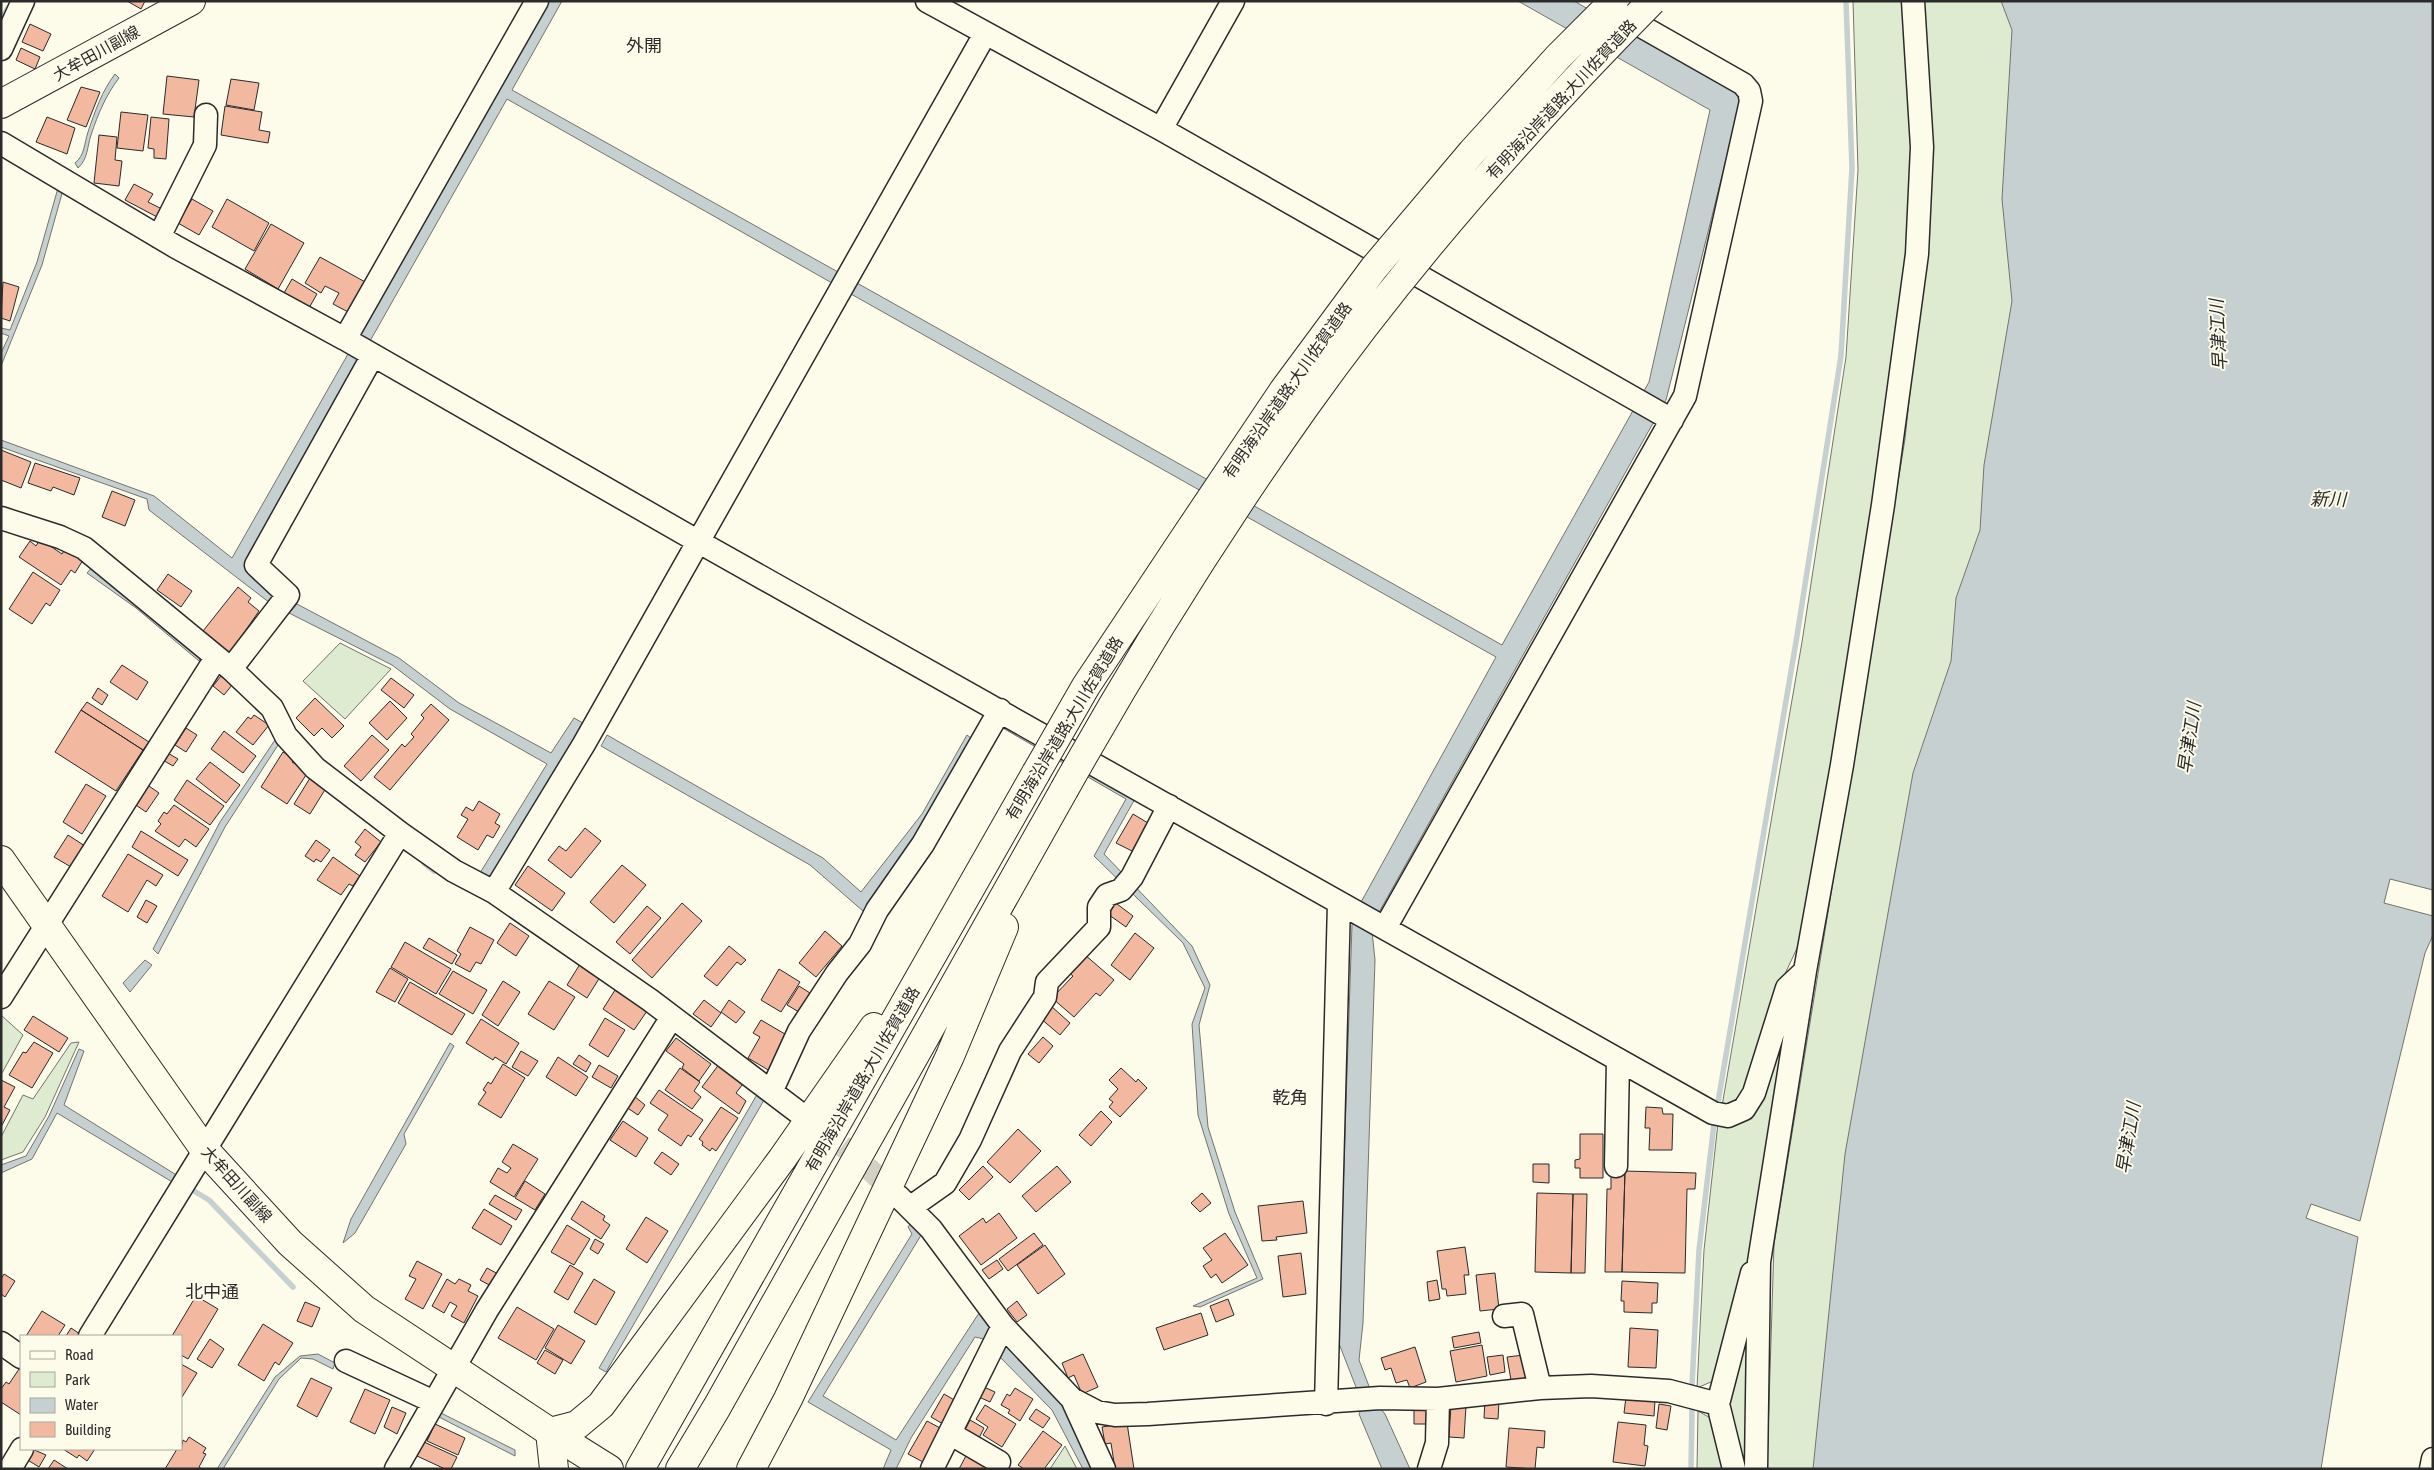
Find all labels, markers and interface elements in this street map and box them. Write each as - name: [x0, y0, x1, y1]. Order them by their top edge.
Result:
- street label: 有明海沿岸道路;大川佐賀道路: [1483, 16, 1639, 182]
- street label: 大牟田川副線: [50, 22, 142, 84]
- district label: 外開: [626, 35, 662, 56]
- water label: 早津江川: [2206, 297, 2230, 372]
- street label: 有明海沿岸道路;大川佐賀道路: [1219, 298, 1355, 482]
- water label: 新川: [2310, 488, 2348, 510]
- street label: 有明海沿岸道路;大川佐賀道路: [1002, 633, 1126, 823]
- water label: 早津江川: [2174, 699, 2205, 775]
- street label: 有明海沿岸道路;大川佐賀道路: [801, 983, 923, 1175]
- district label: 乾角: [1272, 1087, 1308, 1108]
- water label: 早津江川: [2112, 1099, 2144, 1175]
- street label: 大牟田川副線: [198, 1142, 276, 1226]
- district label: 北中通: [185, 1281, 239, 1302]
- legend: [20, 1335, 182, 1450]
- text: Road: [65, 1346, 94, 1363]
- text: Park: [65, 1371, 90, 1388]
- text: Water: [65, 1396, 98, 1413]
- text: Building: [65, 1421, 111, 1438]

